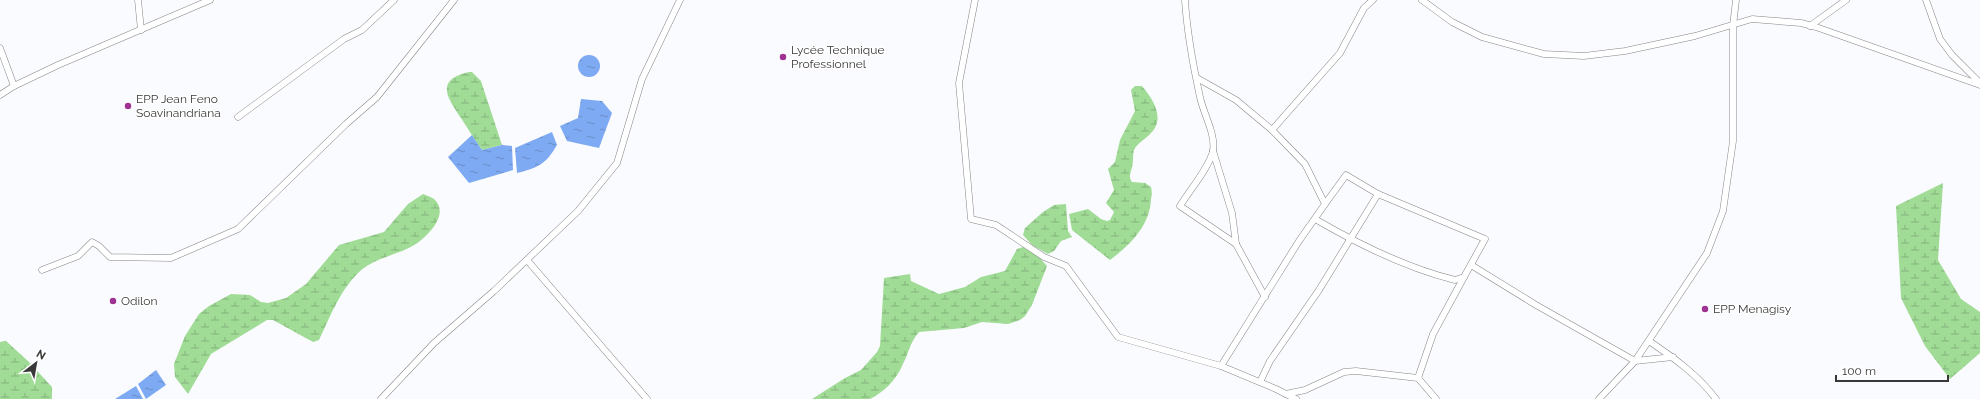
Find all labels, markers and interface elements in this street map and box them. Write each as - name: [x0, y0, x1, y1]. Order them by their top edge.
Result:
- place label: Lycée Technique Professionnel: [791, 43, 884, 71]
- marker: Lycée Technique Professionnel: [778, 52, 788, 62]
- place label: EPP Jean Feno Soavinandriana: [136, 92, 221, 120]
- marker: EPP Jean Feno Soavinandriana: [123, 101, 133, 111]
- place label: Odilon: [121, 294, 158, 308]
- marker: Odilon: [108, 296, 118, 306]
- place label: EPP Menagisy: [1713, 302, 1792, 316]
- marker: EPP Menagisy: [1700, 304, 1710, 314]
- north arrow: [16, 343, 56, 383]
- text: N: [34, 347, 48, 363]
- scale bar: [1836, 357, 1948, 383]
- text: 100 m: [1842, 364, 1876, 378]

